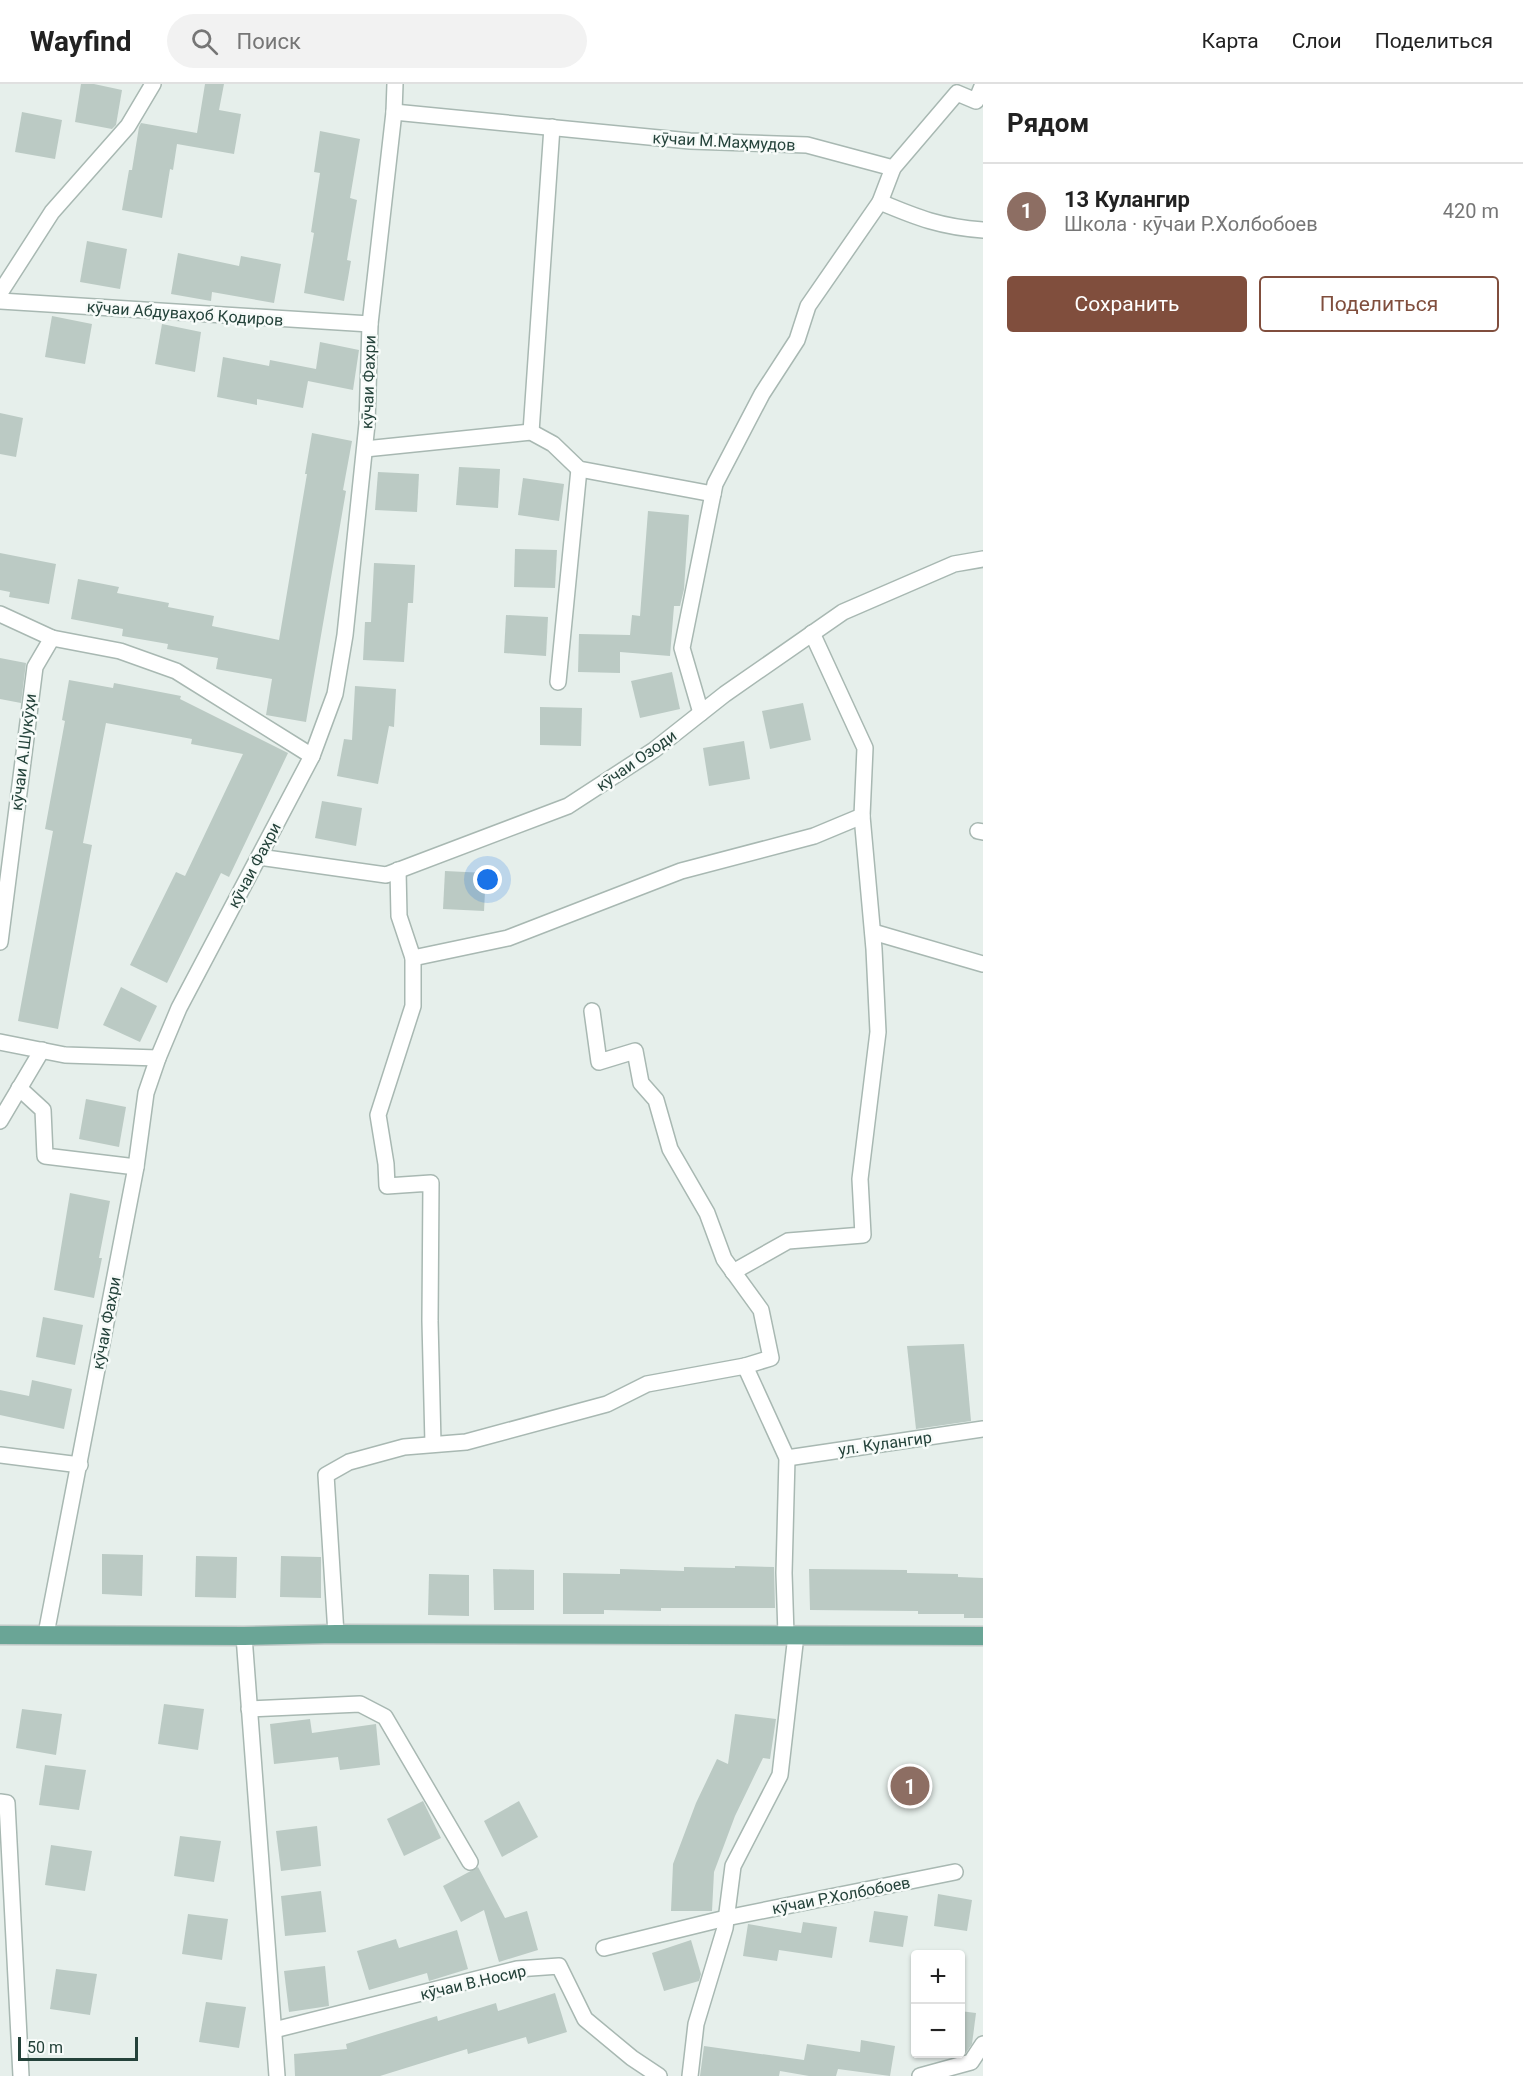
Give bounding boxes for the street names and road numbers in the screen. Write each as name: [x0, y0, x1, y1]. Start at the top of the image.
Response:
street label: кӯчаи М.Маҳмудов: [652, 128, 796, 155]
street label: кӯчаи Абдуваҳоб Қодиров: [86, 297, 284, 330]
street label: кӯчаи Фахри: [357, 335, 380, 429]
street label: кӯчаи А.Шукӯҳи: [7, 692, 40, 812]
street label: кӯчаи Озоди: [593, 726, 680, 795]
street label: кӯчаи Фахри: [224, 819, 285, 911]
street label: кӯчаи Фахри: [88, 1275, 125, 1371]
street label: ул. Кулангир: [837, 1428, 933, 1459]
street label: кӯчаи Р.Холбобоев: [770, 1873, 912, 1918]
street label: кӯчаи В.Носир: [418, 1961, 528, 2004]

